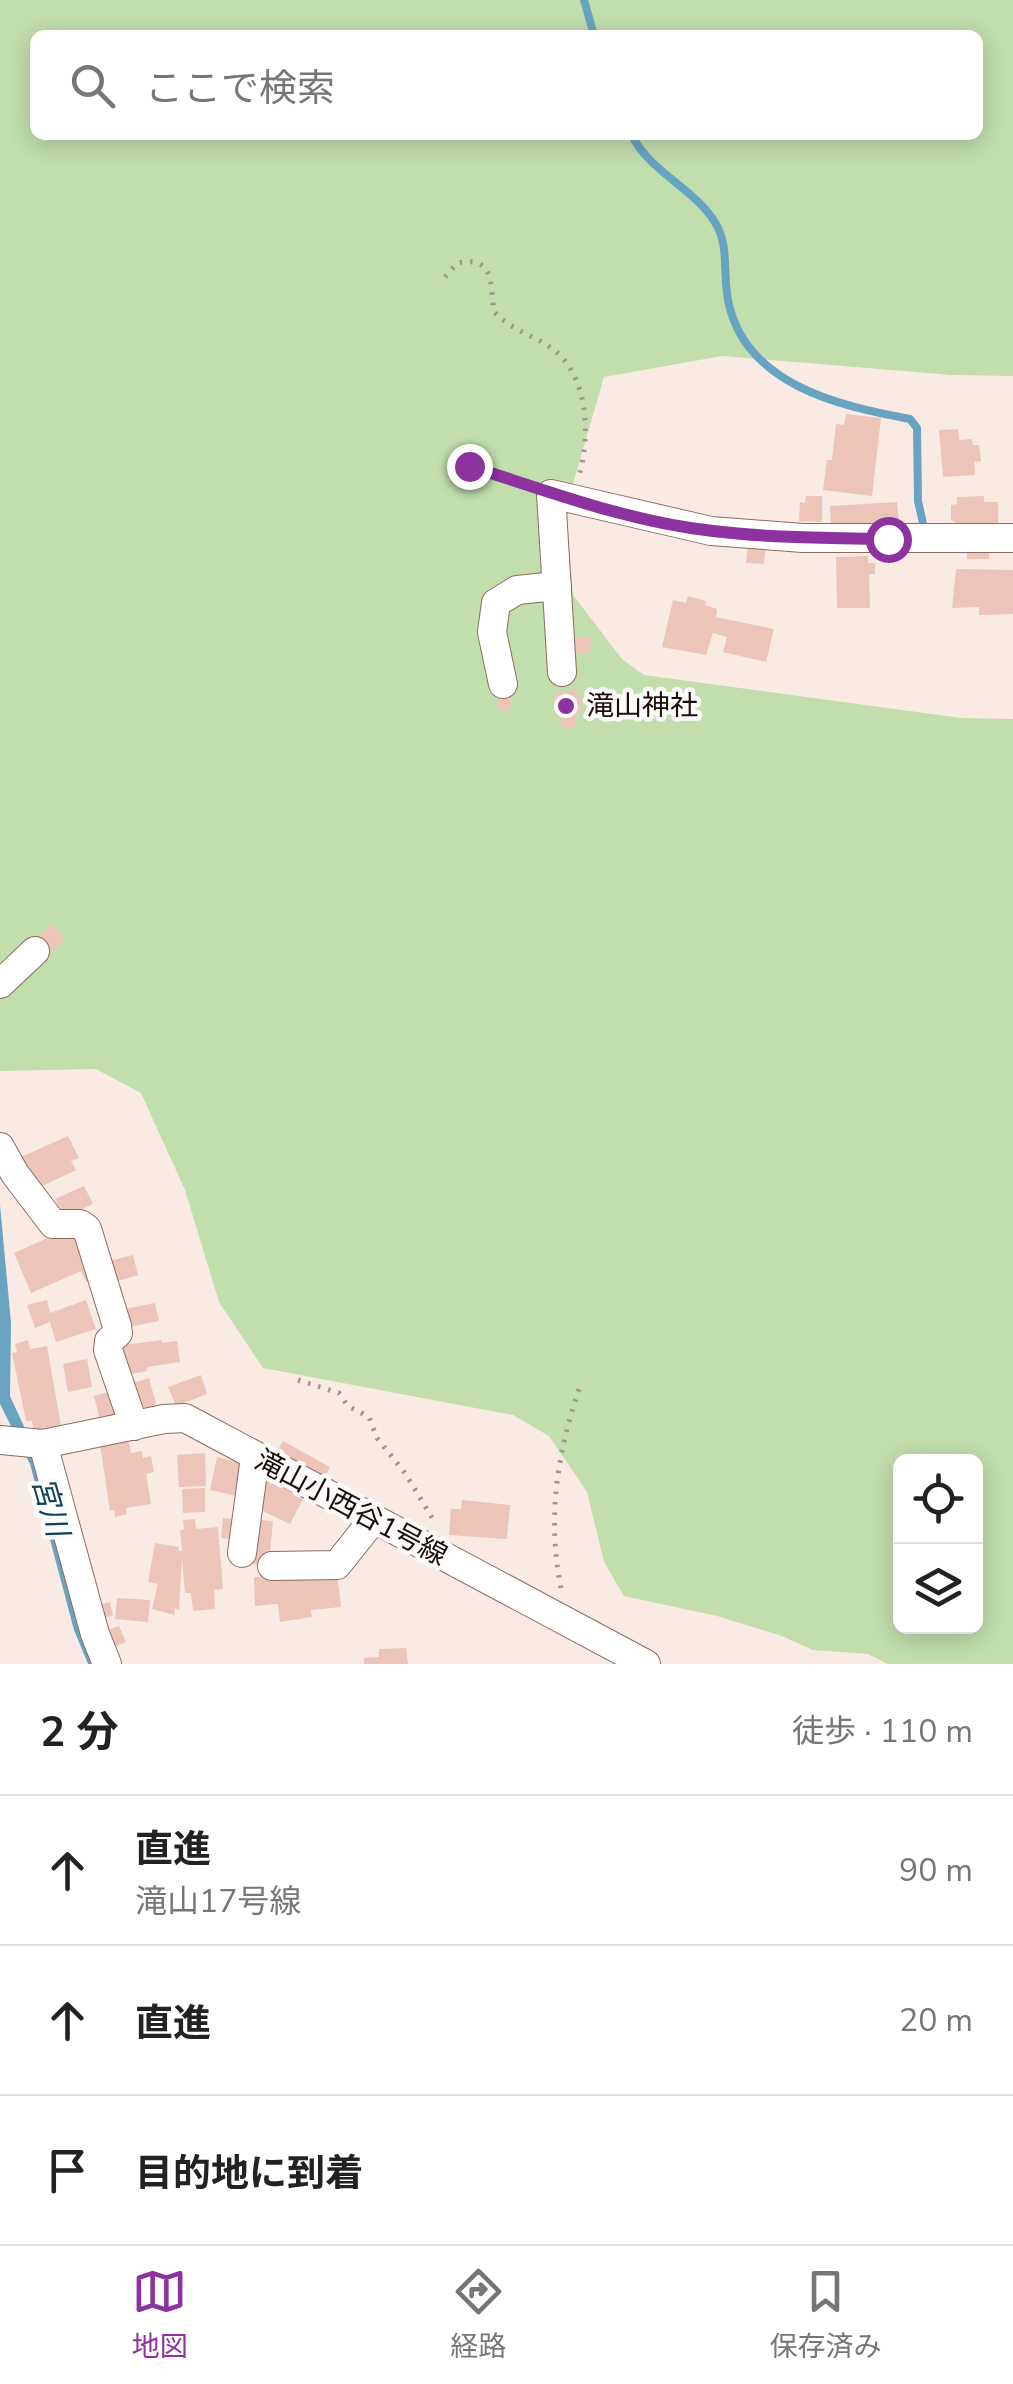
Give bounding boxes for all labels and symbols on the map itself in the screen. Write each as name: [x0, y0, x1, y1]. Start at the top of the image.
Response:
route end: [447, 444, 493, 490]
route start: [866, 517, 912, 563]
place label: 滝山神社: [586, 687, 698, 725]
marker: 滝山神社: [555, 695, 577, 717]
street label: 滝山小西谷1号線: [248, 1441, 454, 1575]
water label: 宮川: [22, 1473, 79, 1544]

